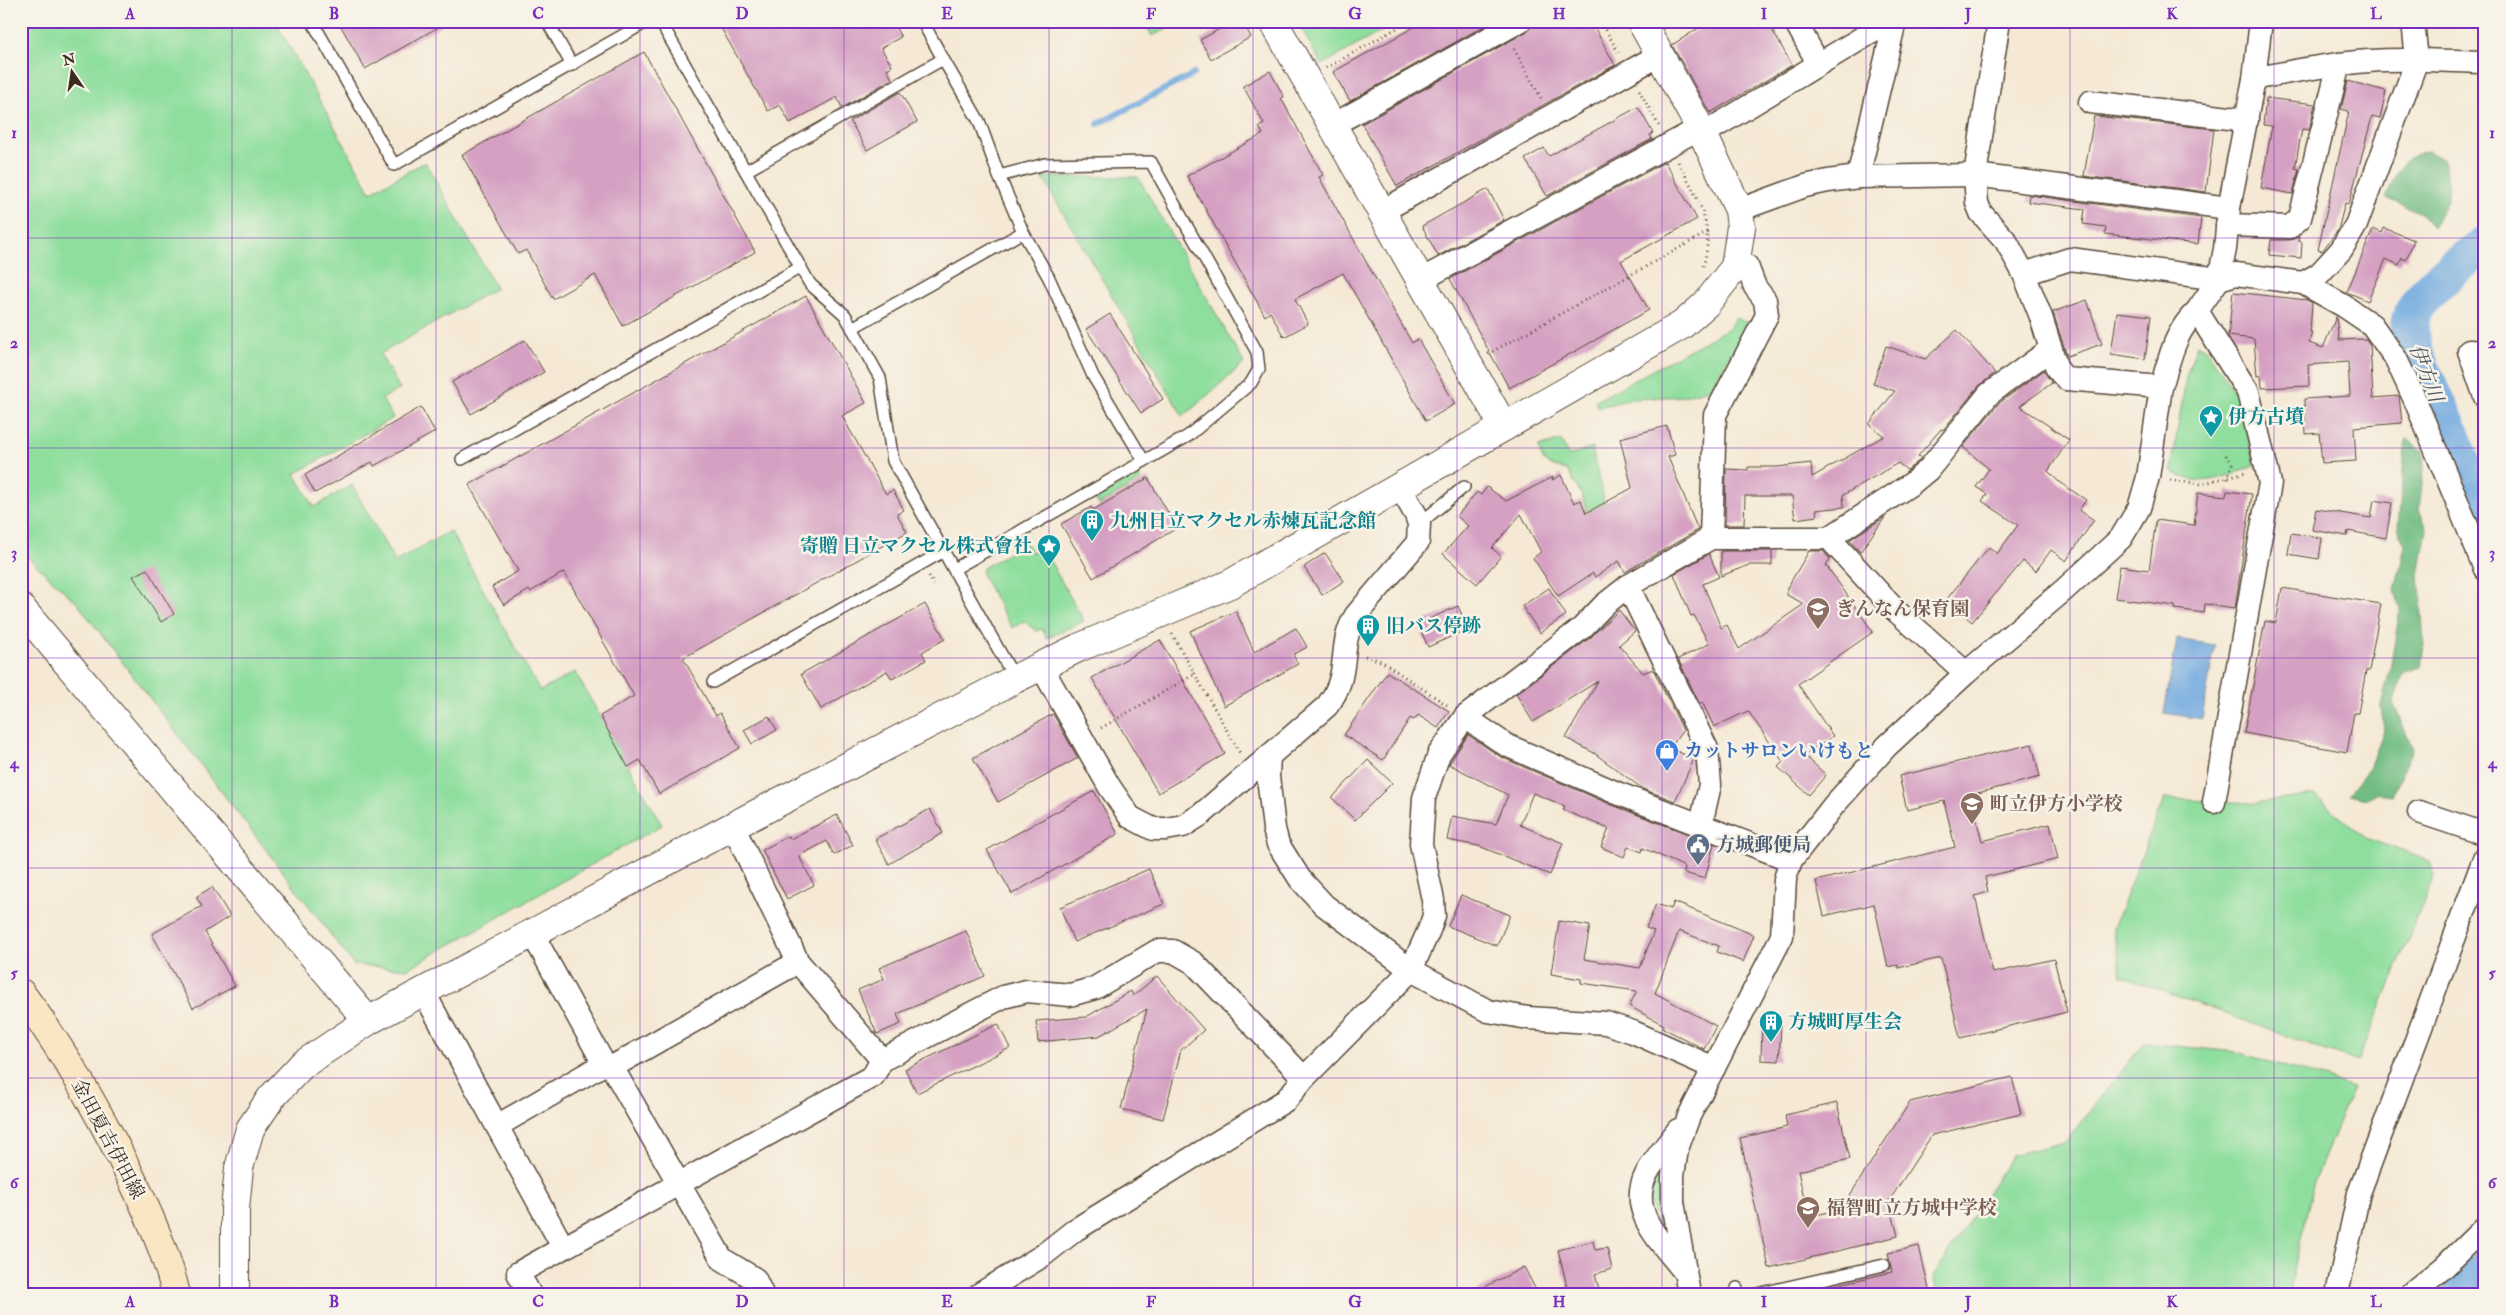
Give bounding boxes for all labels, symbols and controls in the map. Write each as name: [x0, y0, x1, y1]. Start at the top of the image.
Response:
text: A: [124, 4, 136, 24]
text: B: [329, 4, 339, 24]
text: C: [532, 4, 544, 24]
text: D: [735, 4, 749, 24]
text: E: [941, 4, 953, 24]
text: F: [1146, 4, 1156, 24]
text: G: [1348, 4, 1362, 24]
text: H: [1552, 4, 1566, 24]
text: I: [1761, 4, 1768, 24]
text: J: [1964, 4, 1972, 25]
text: K: [2166, 4, 2178, 24]
text: L: [2370, 4, 2382, 24]
north arrow: [48, 48, 98, 98]
text: N: [60, 50, 78, 70]
text: 1: [11, 123, 17, 143]
text: 1: [2489, 123, 2495, 143]
text: 2: [10, 333, 18, 353]
text: 2: [2488, 333, 2496, 353]
water label: 伊方川: [2404, 341, 2449, 407]
place icon: 伊方古墳: [2198, 404, 2224, 438]
place label: 伊方古墳: [2228, 405, 2304, 429]
building icon: 九州日立マクセル赤煉瓦記念館: [1079, 508, 1105, 542]
place label: 九州日立マクセル赤煉瓦記念館: [1110, 509, 1376, 533]
place icon: 寄贈 日立マクセル株式會社: [1036, 533, 1062, 567]
place label: 寄贈 日立マクセル株式會社: [800, 534, 1032, 558]
text: 3: [11, 543, 17, 563]
text: 3: [2489, 543, 2495, 563]
school or university icon: ぎんなん保育園: [1805, 596, 1831, 630]
place label: ぎんなん保育園: [1836, 597, 1969, 621]
building icon: 旧バス停跡: [1355, 613, 1381, 647]
place label: 旧バス停跡: [1386, 614, 1481, 638]
shop icon: カットサロンいけもと: [1654, 738, 1680, 772]
place label: カットサロンいけもと: [1684, 739, 1874, 763]
text: 4: [9, 753, 20, 773]
text: 4: [2487, 753, 2498, 773]
school or university icon: 町立伊方小学校: [1959, 791, 1985, 825]
place label: 町立伊方小学校: [1990, 792, 2123, 816]
public building icon: 方城郵便局: [1685, 832, 1711, 866]
place label: 方城郵便局: [1716, 833, 1811, 857]
text: 5: [10, 963, 18, 983]
text: 5: [2488, 963, 2496, 983]
building icon: 方城町厚生会: [1758, 1009, 1784, 1043]
place label: 方城町厚生会: [1788, 1010, 1902, 1034]
street label: 金田夏吉伊田線: [66, 1075, 150, 1203]
text: 6: [10, 1173, 20, 1193]
text: 6: [2488, 1173, 2498, 1193]
school or university icon: 福智町立方城中学校: [1795, 1195, 1821, 1229]
place label: 福智町立方城中学校: [1826, 1196, 1997, 1220]
text: A: [124, 1292, 136, 1312]
text: B: [329, 1292, 339, 1312]
text: C: [532, 1292, 544, 1312]
text: D: [735, 1292, 749, 1312]
text: E: [941, 1292, 953, 1312]
text: F: [1146, 1292, 1156, 1312]
text: G: [1348, 1292, 1362, 1312]
text: H: [1552, 1292, 1566, 1312]
text: I: [1761, 1292, 1768, 1312]
text: J: [1964, 1292, 1972, 1313]
text: K: [2166, 1292, 2178, 1312]
text: L: [2370, 1292, 2382, 1312]

